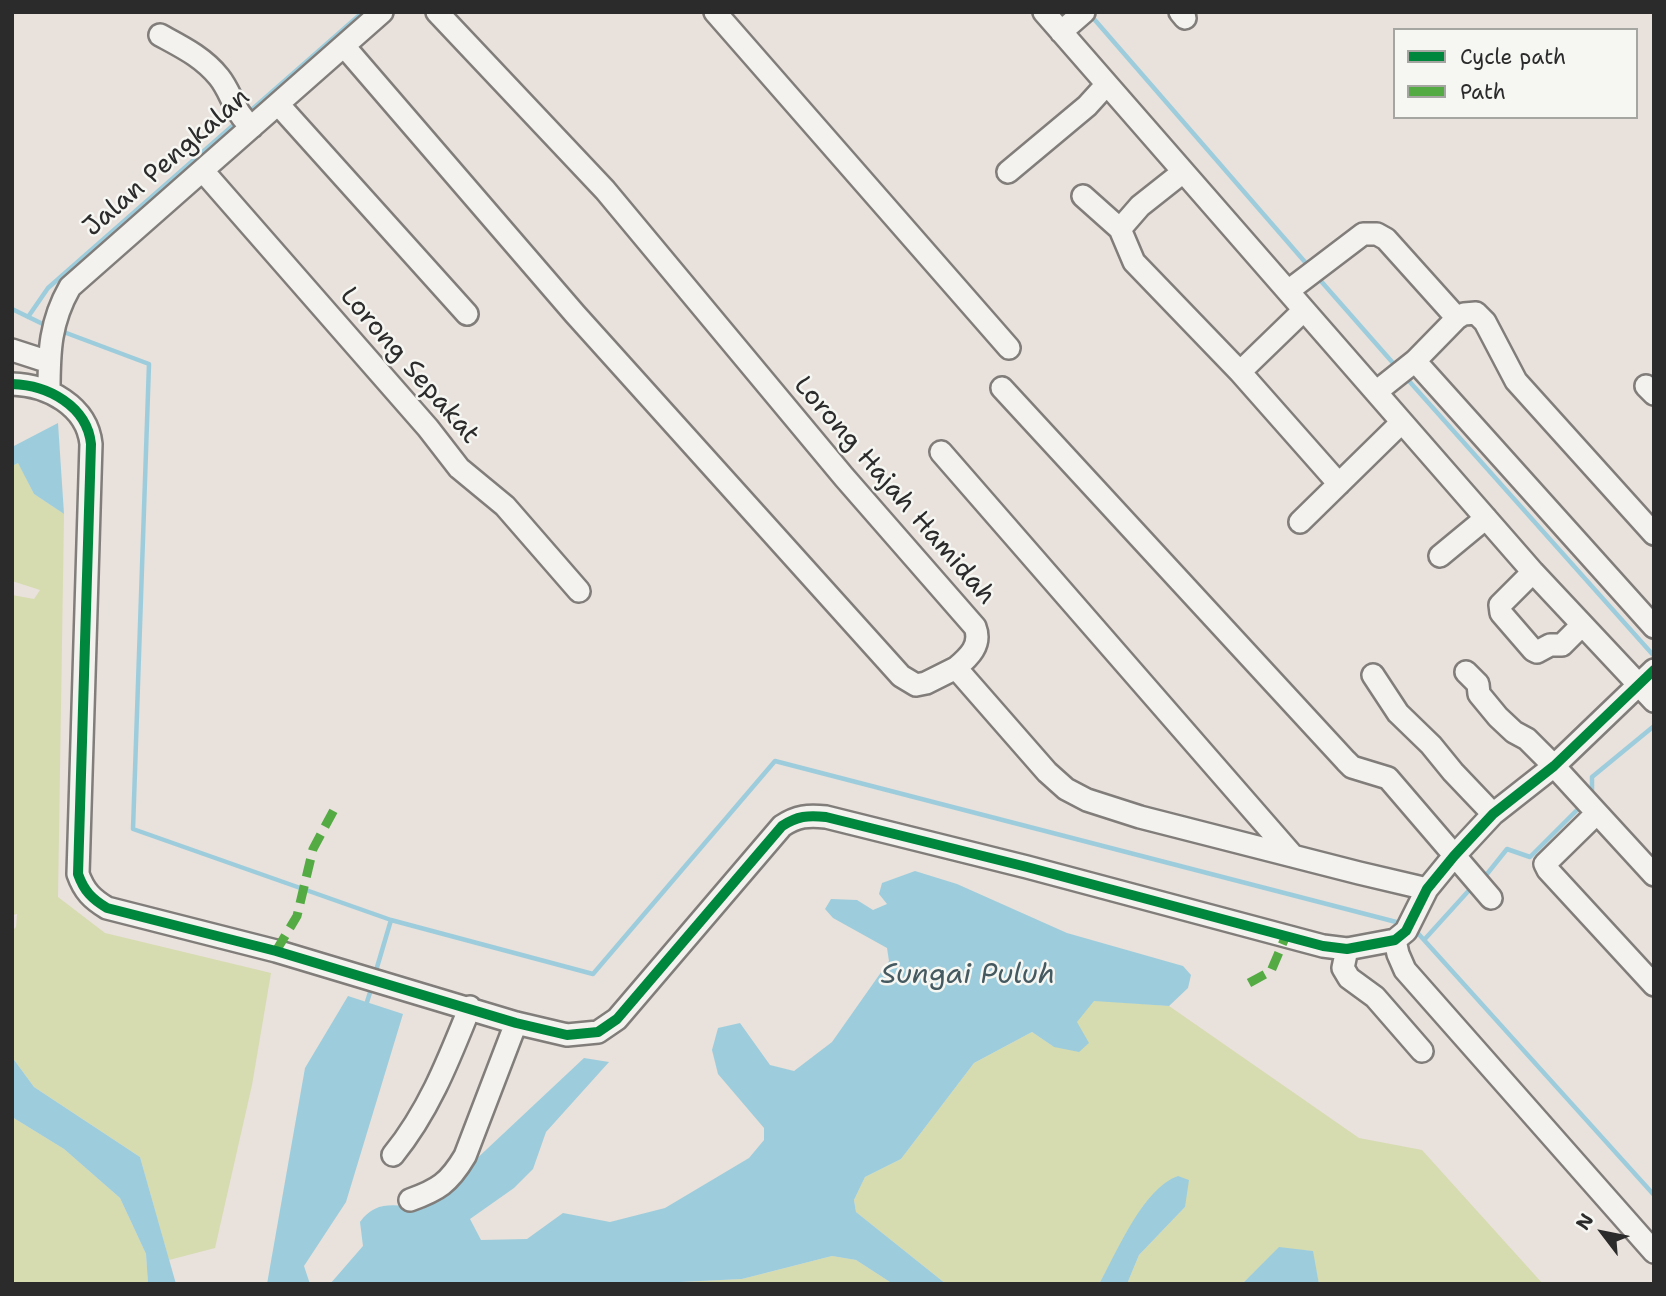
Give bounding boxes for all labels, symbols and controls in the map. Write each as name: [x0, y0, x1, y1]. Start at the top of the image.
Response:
legend: [1393, 28, 1638, 119]
text: Cycle path: [1460, 43, 1566, 71]
text: Path: [1460, 78, 1506, 106]
street label: Jalan Pengkalan: [77, 82, 257, 244]
street label: Lorong Sepakat: [333, 281, 485, 451]
street label: Lorong Hajah Hamidah: [786, 371, 1002, 611]
water label: Sungai Puluh: [881, 959, 1055, 993]
north arrow: [1568, 1198, 1638, 1268]
text: N: [1570, 1209, 1599, 1235]

